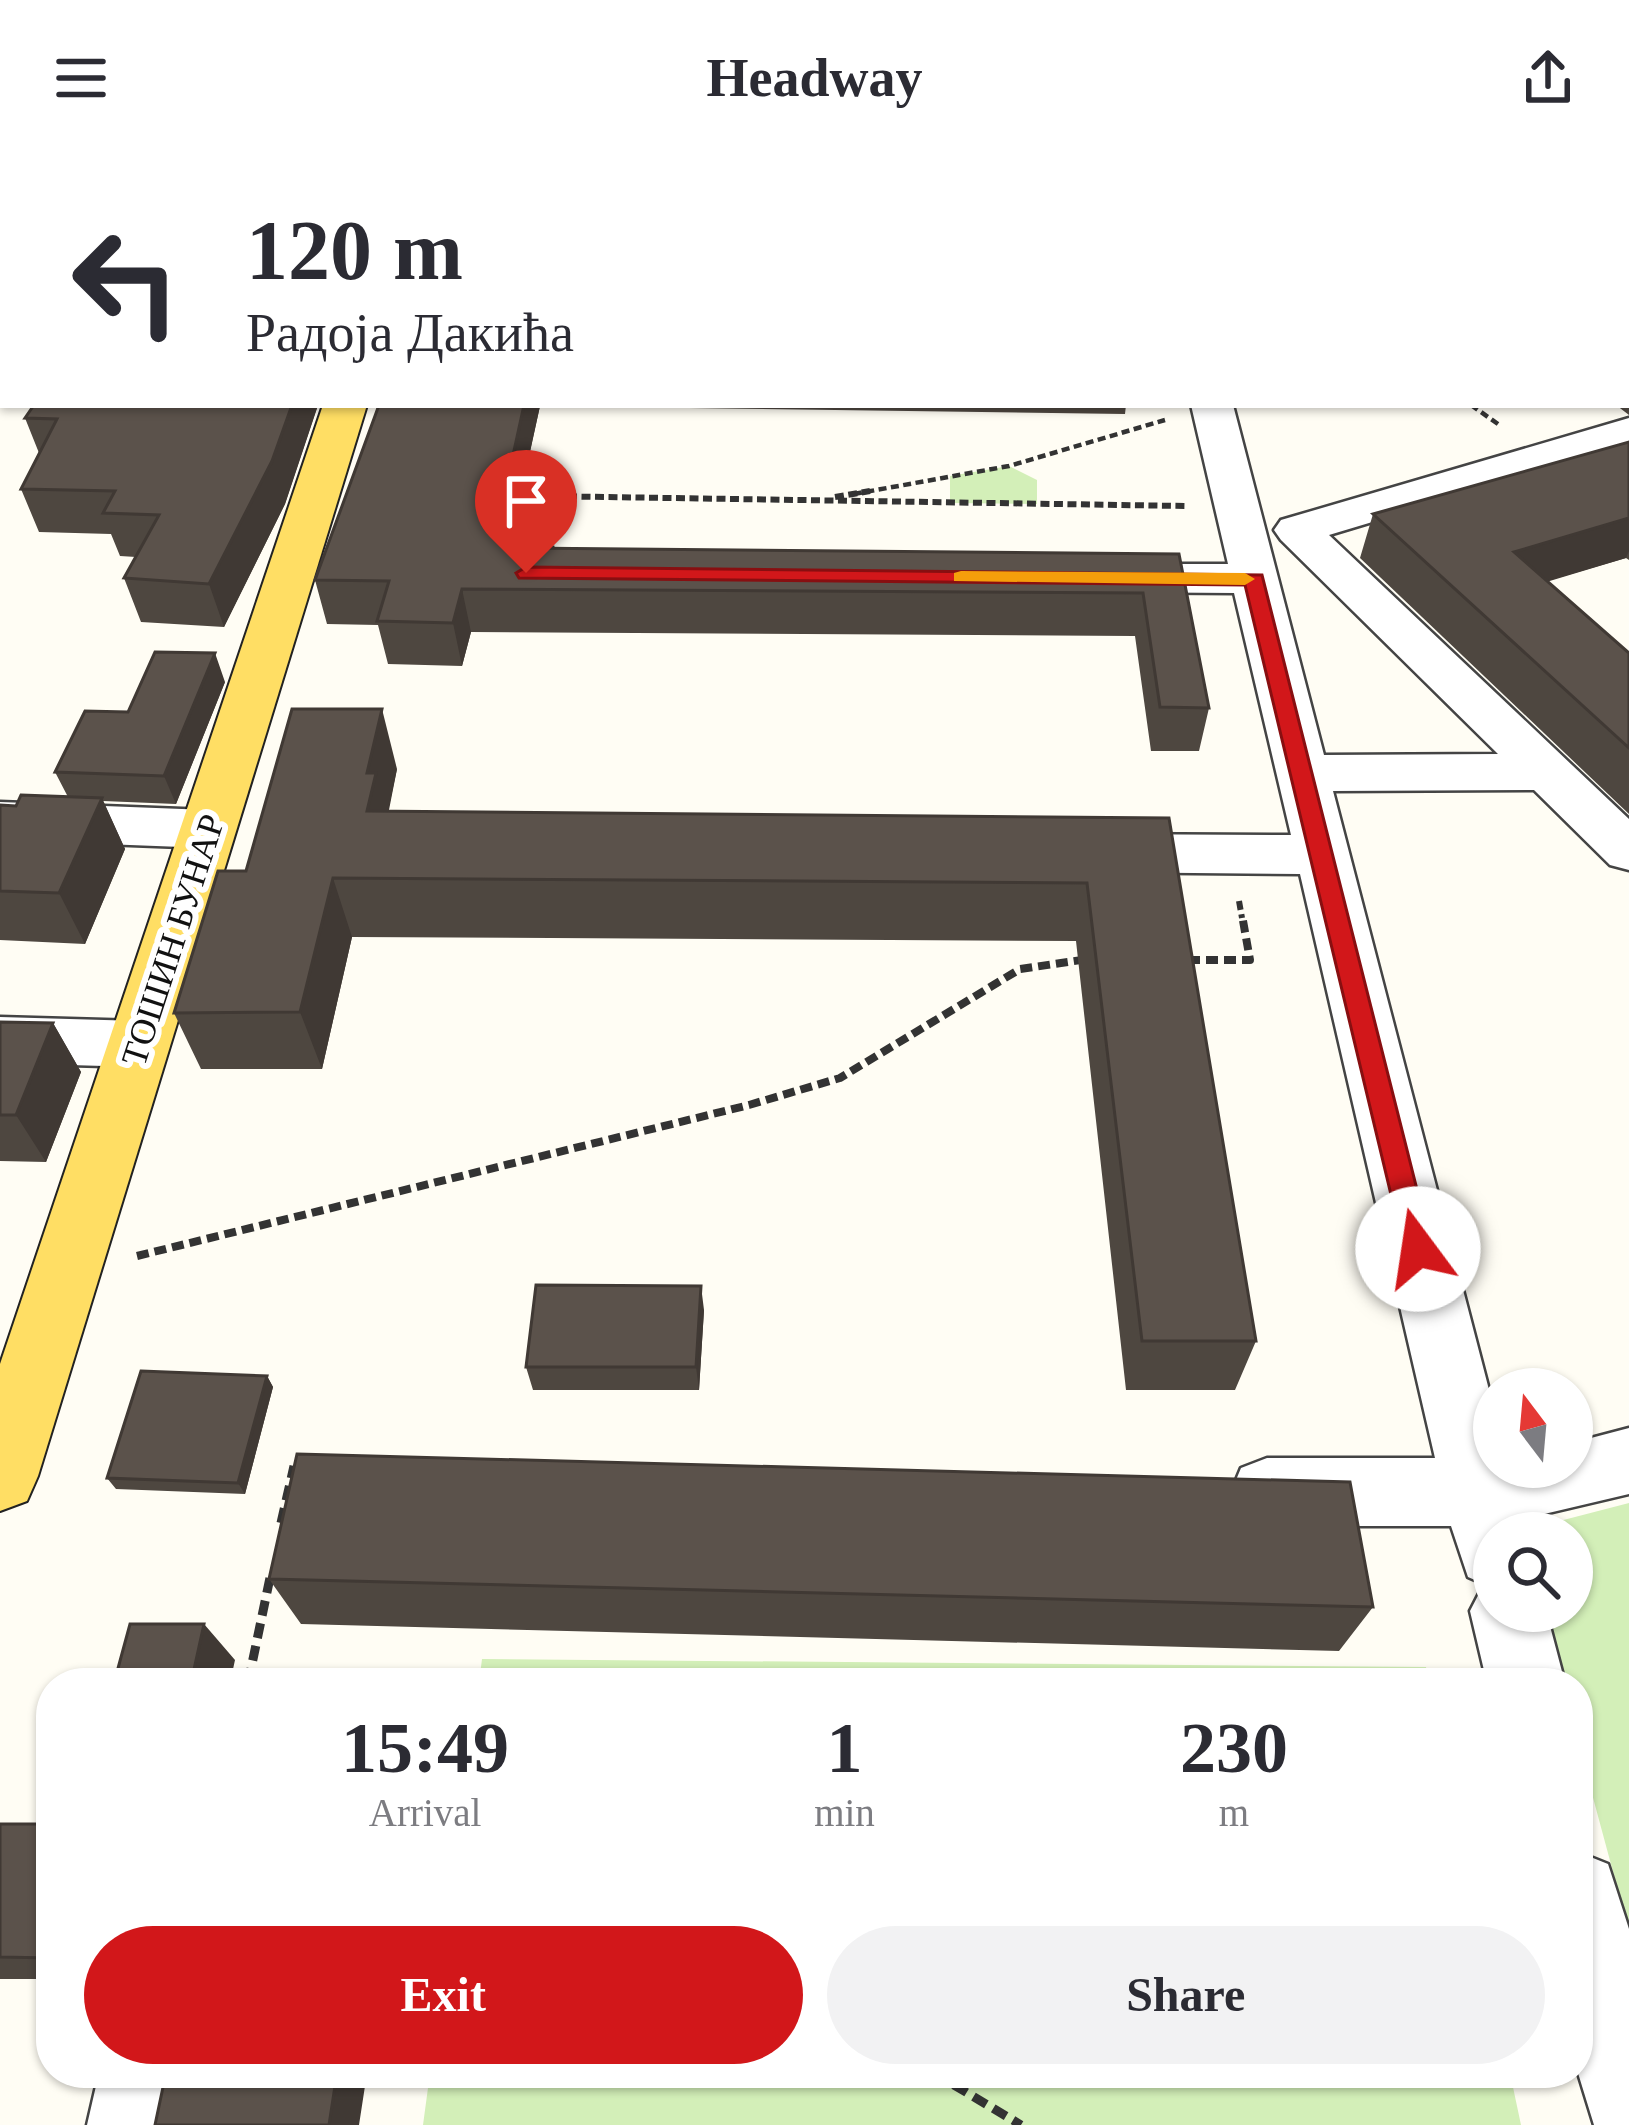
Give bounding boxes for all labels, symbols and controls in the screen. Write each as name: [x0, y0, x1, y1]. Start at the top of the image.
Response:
icon: menu: [48, 45, 114, 111]
icon: share: [1515, 45, 1581, 111]
text: Headway: [707, 48, 923, 108]
icon: left: [48, 204, 204, 360]
text: 120 m: [246, 204, 463, 297]
text: Радоја Дакића: [246, 303, 574, 363]
pin: [475, 450, 577, 573]
icon: arrive: [493, 468, 559, 534]
street label: ТОШИН БУНАР: [114, 809, 232, 1071]
position arrow: [1355, 1186, 1481, 1312]
north arrow: [1473, 1368, 1593, 1488]
map controls: [1473, 1368, 1593, 1632]
button: search: [1473, 1512, 1593, 1632]
text: 15:49: [341, 1708, 509, 1788]
text: 1: [826, 1708, 862, 1788]
text: 230: [1180, 1708, 1288, 1788]
text: Arrival: [369, 1791, 481, 1834]
text: min: [814, 1791, 875, 1834]
text: m: [1219, 1791, 1249, 1834]
button: Exit: [84, 1926, 803, 2064]
button: Share: [827, 1926, 1545, 2064]

